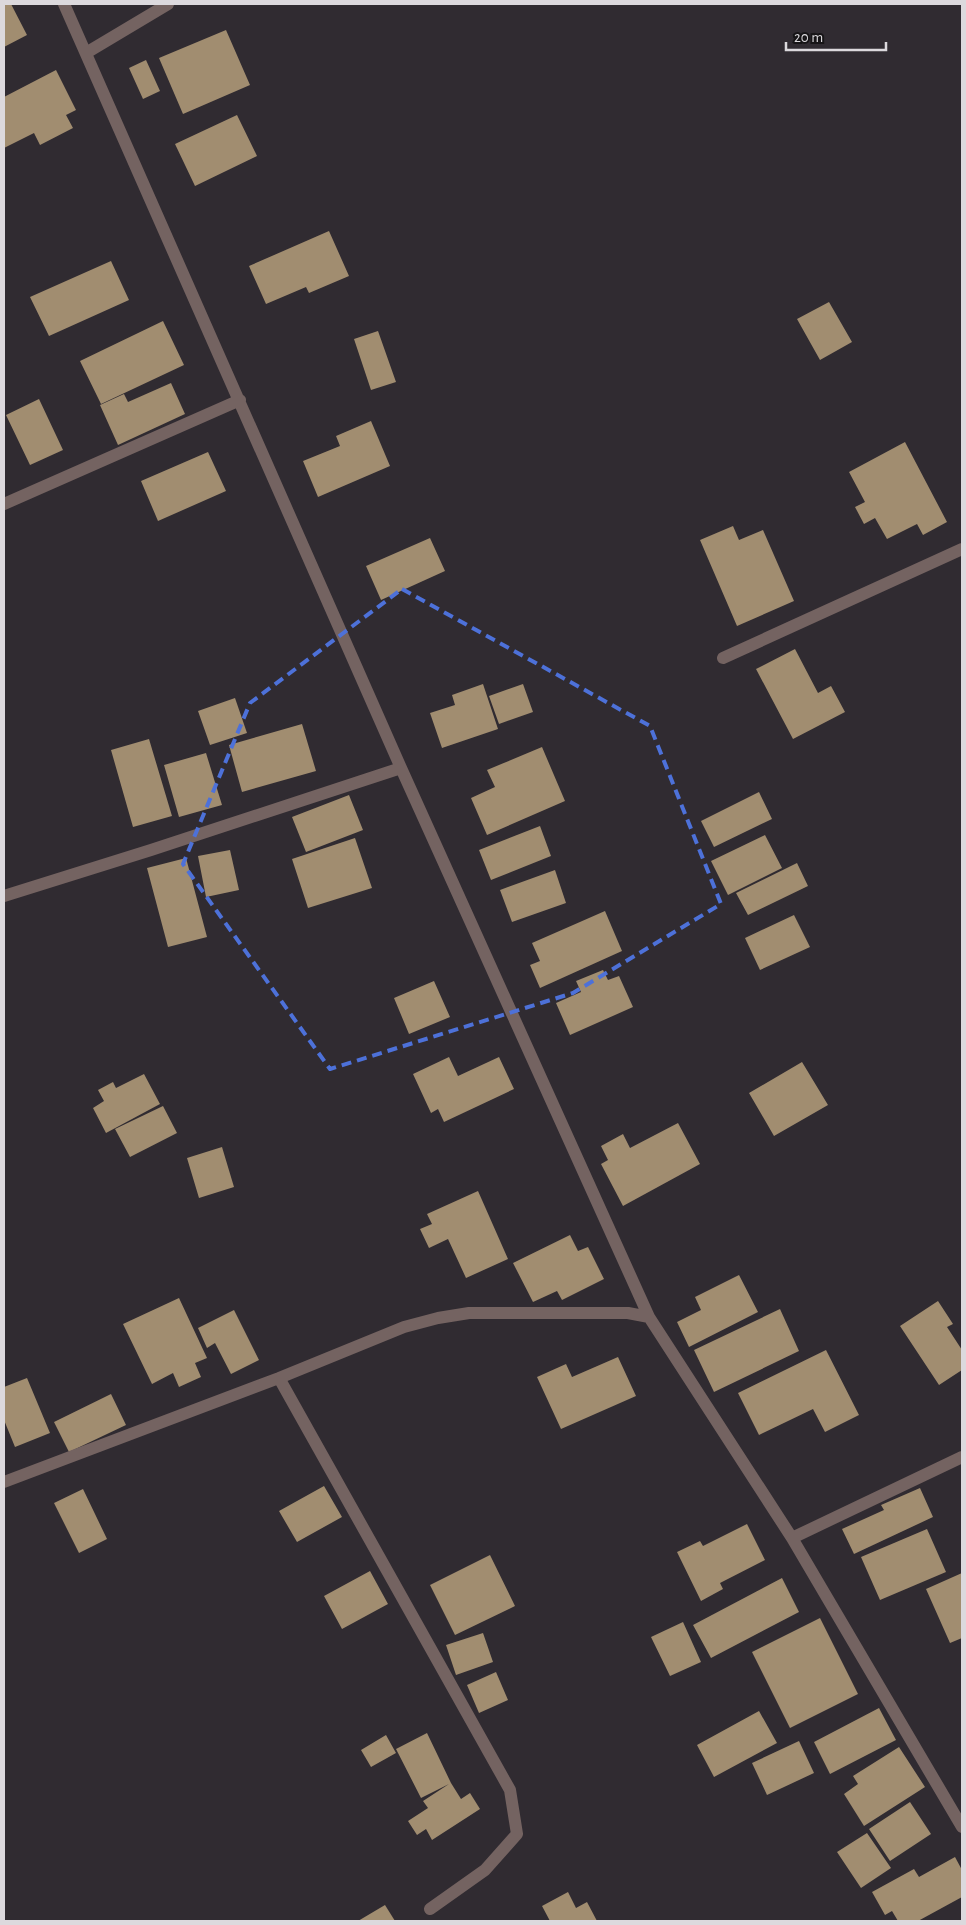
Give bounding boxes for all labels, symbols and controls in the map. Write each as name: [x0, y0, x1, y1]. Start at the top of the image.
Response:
scale bar: [786, 20, 886, 52]
text: 20 m: [794, 30, 823, 45]

